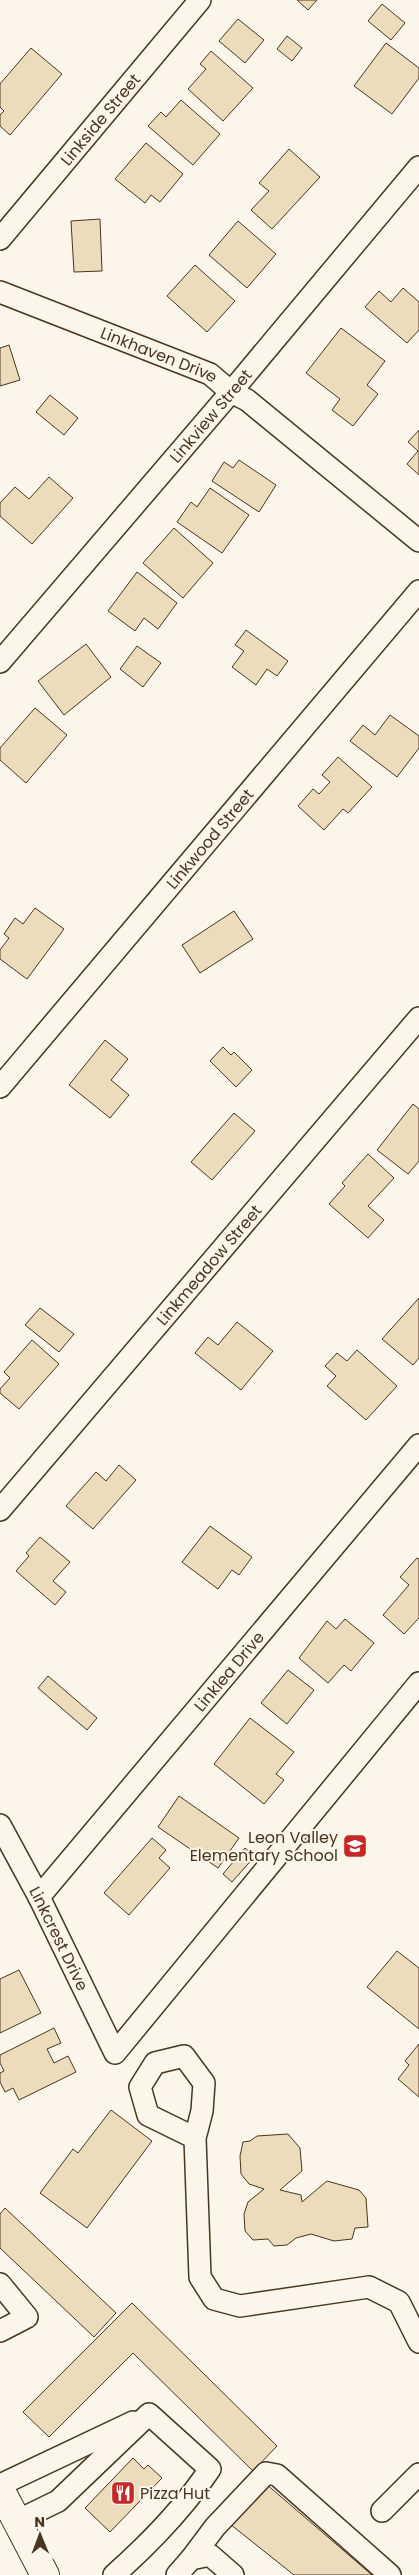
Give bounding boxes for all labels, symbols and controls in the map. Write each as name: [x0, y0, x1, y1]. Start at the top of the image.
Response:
street label: Linkside Street: [55, 68, 145, 170]
street label: Linkhaven Drive: [97, 321, 223, 388]
street label: Linkview Street: [164, 364, 257, 468]
street label: Linkwood Street: [161, 783, 259, 894]
street label: Linkmeadow Street: [151, 1199, 267, 1330]
street label: Linklea Drive: [188, 1626, 269, 1716]
place label: Leon Valley Elementary School: [190, 1826, 338, 1867]
school or university icon: Leon Valley Elementary School: [342, 1833, 368, 1859]
street label: Linkcrest Drive: [24, 1882, 94, 1995]
restaurant icon: Pizza Hut: [110, 2480, 136, 2506]
place label: Pizza Hut: [140, 2482, 210, 2505]
north arrow: [15, 2510, 65, 2560]
text: N: [34, 2512, 45, 2532]

